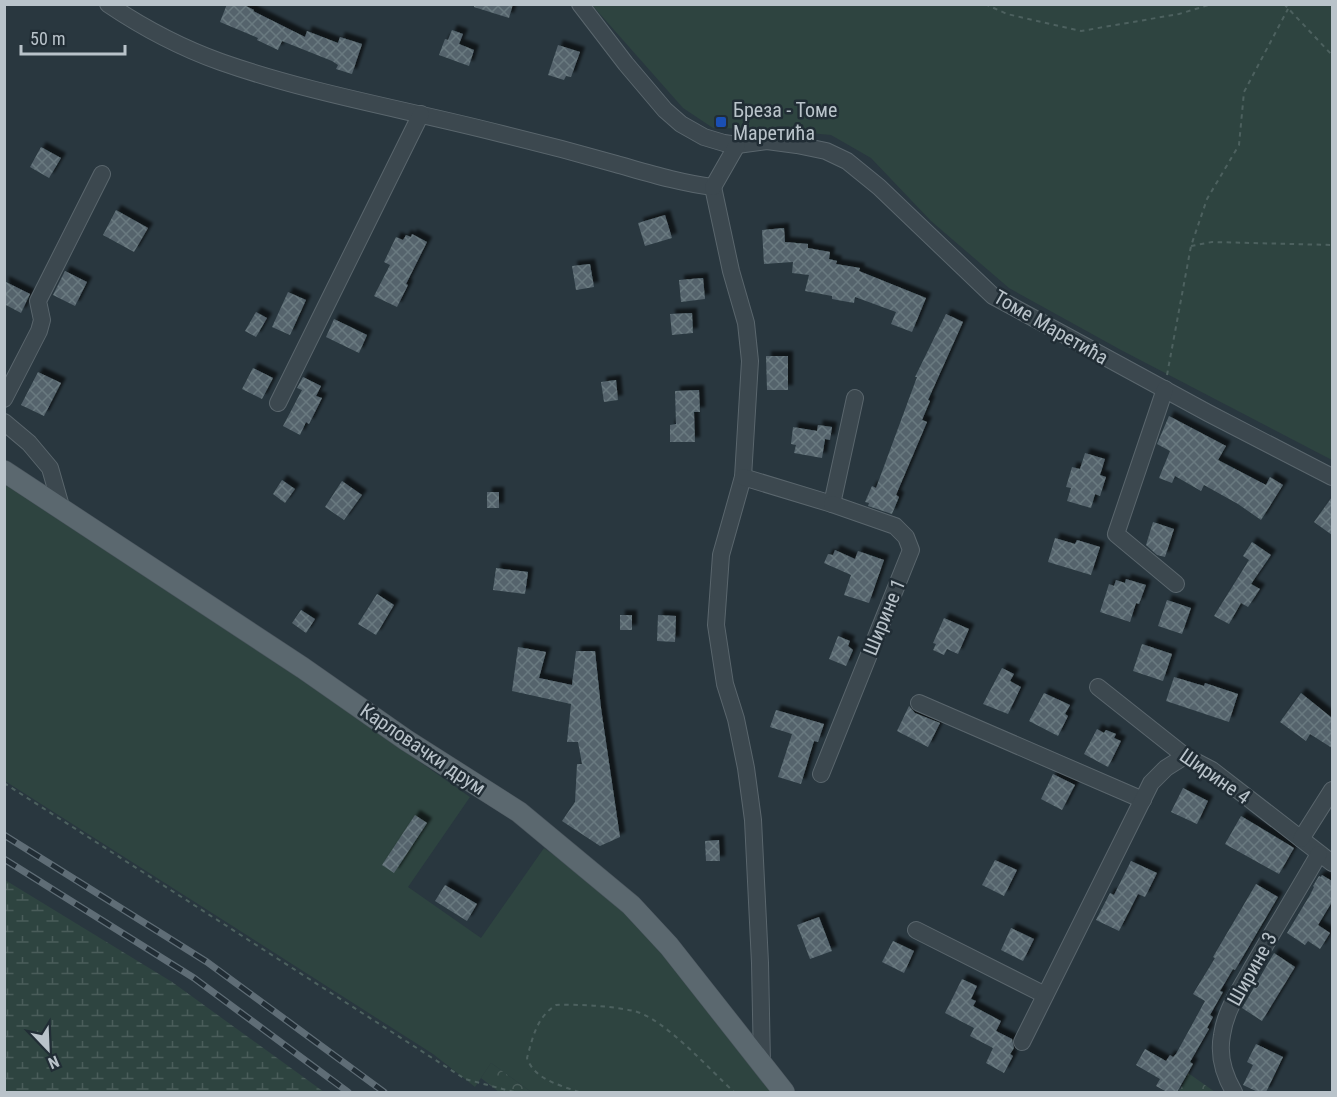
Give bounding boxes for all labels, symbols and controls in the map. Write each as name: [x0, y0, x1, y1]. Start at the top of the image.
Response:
scale bar: [21, 18, 124, 56]
text: 50 m: [30, 28, 65, 49]
place label: Бреза - Томе Маретића: [733, 98, 837, 145]
marker: Бреза - Томе Маретића: [714, 115, 728, 129]
street label: Томе Маретића: [989, 284, 1113, 370]
street label: Ширине 1: [858, 575, 910, 659]
street label: Карловачки друм: [356, 698, 490, 800]
street label: Ширине 4: [1175, 743, 1255, 809]
street label: Ширине 3: [1222, 928, 1282, 1010]
north arrow: [18, 1019, 78, 1079]
text: N: [45, 1052, 62, 1073]

